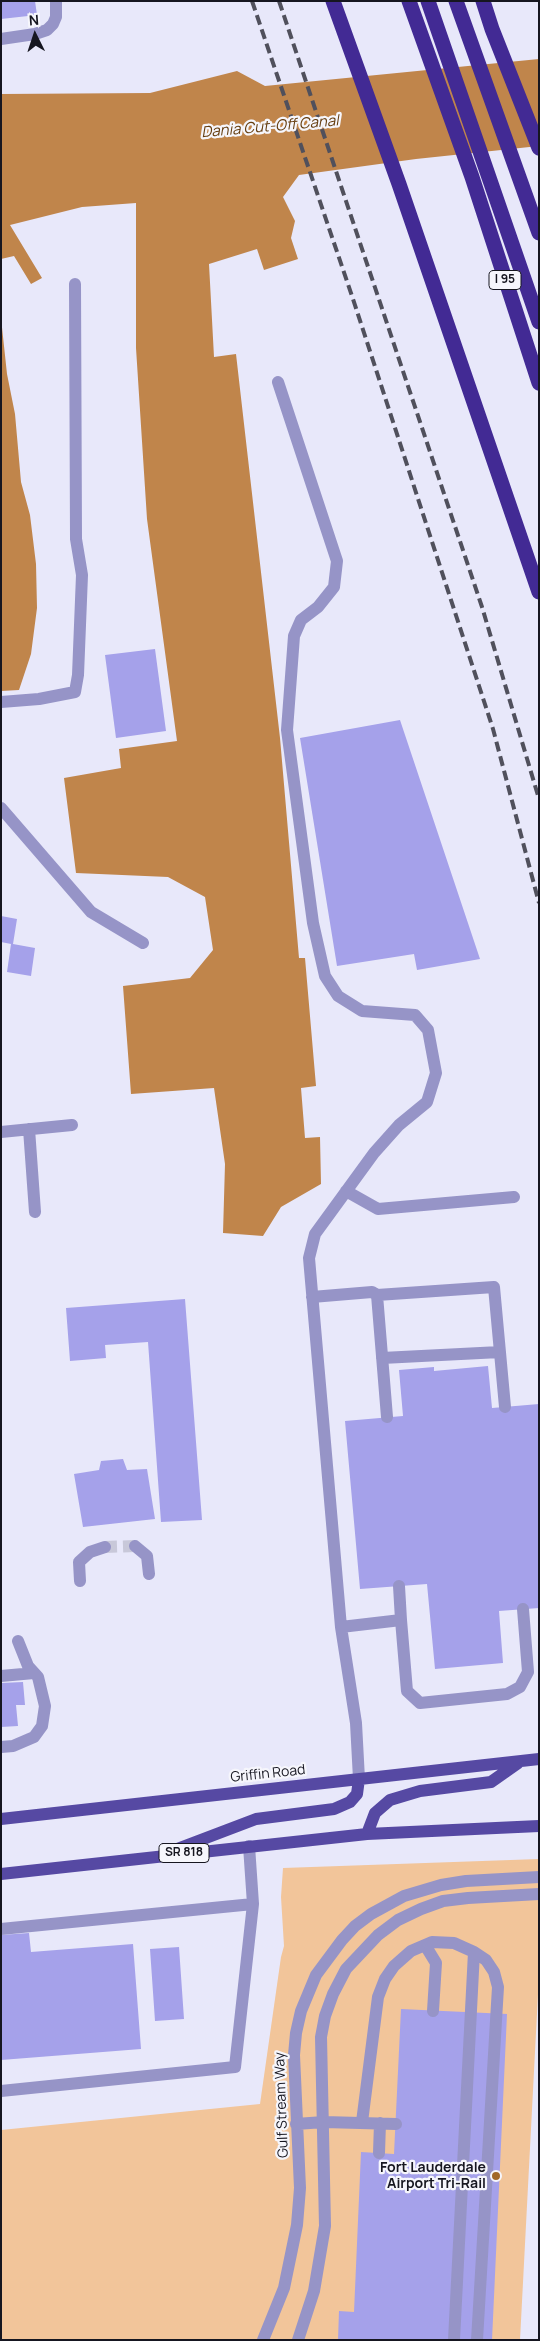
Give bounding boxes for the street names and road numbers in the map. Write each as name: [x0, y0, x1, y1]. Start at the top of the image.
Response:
road number: I 95: [489, 270, 521, 290]
street label: Griffin Road: [230, 1762, 306, 1786]
road number: SR 818: [159, 1844, 209, 1862]
street label: Gulf Stream Way: [272, 2052, 292, 2158]

